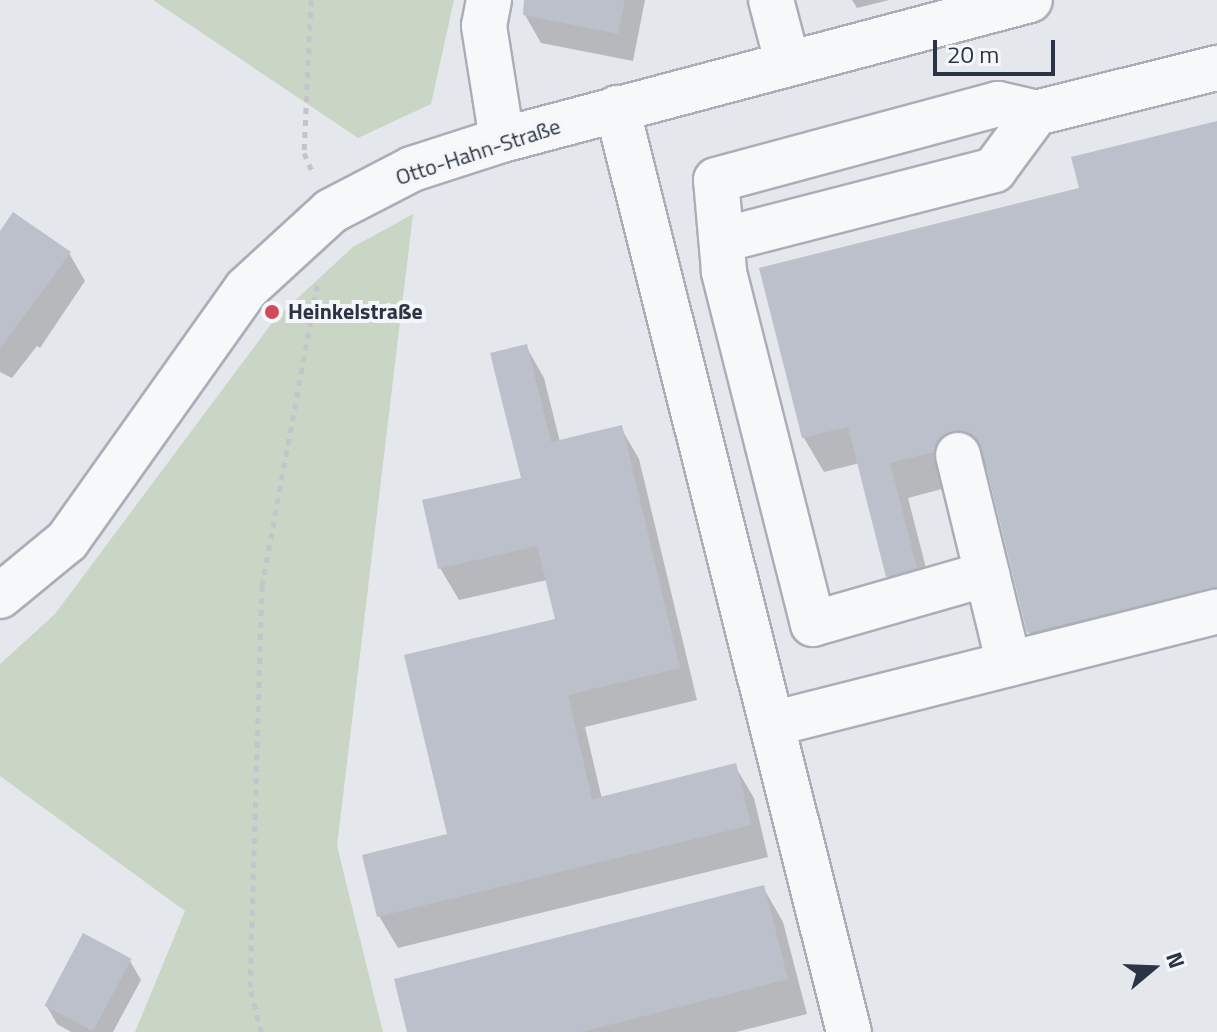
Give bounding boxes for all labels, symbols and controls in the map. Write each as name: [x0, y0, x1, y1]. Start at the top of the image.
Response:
scale bar: [937, 24, 1059, 74]
text: 20 m: [947, 36, 999, 72]
street label: Otto-Hahn-Straße: [392, 113, 564, 191]
place label: Heinkelstraße: [288, 299, 423, 325]
marker: Heinkelstraße: [263, 303, 281, 321]
north arrow: [1113, 928, 1193, 1008]
text: N: [1157, 947, 1194, 973]

